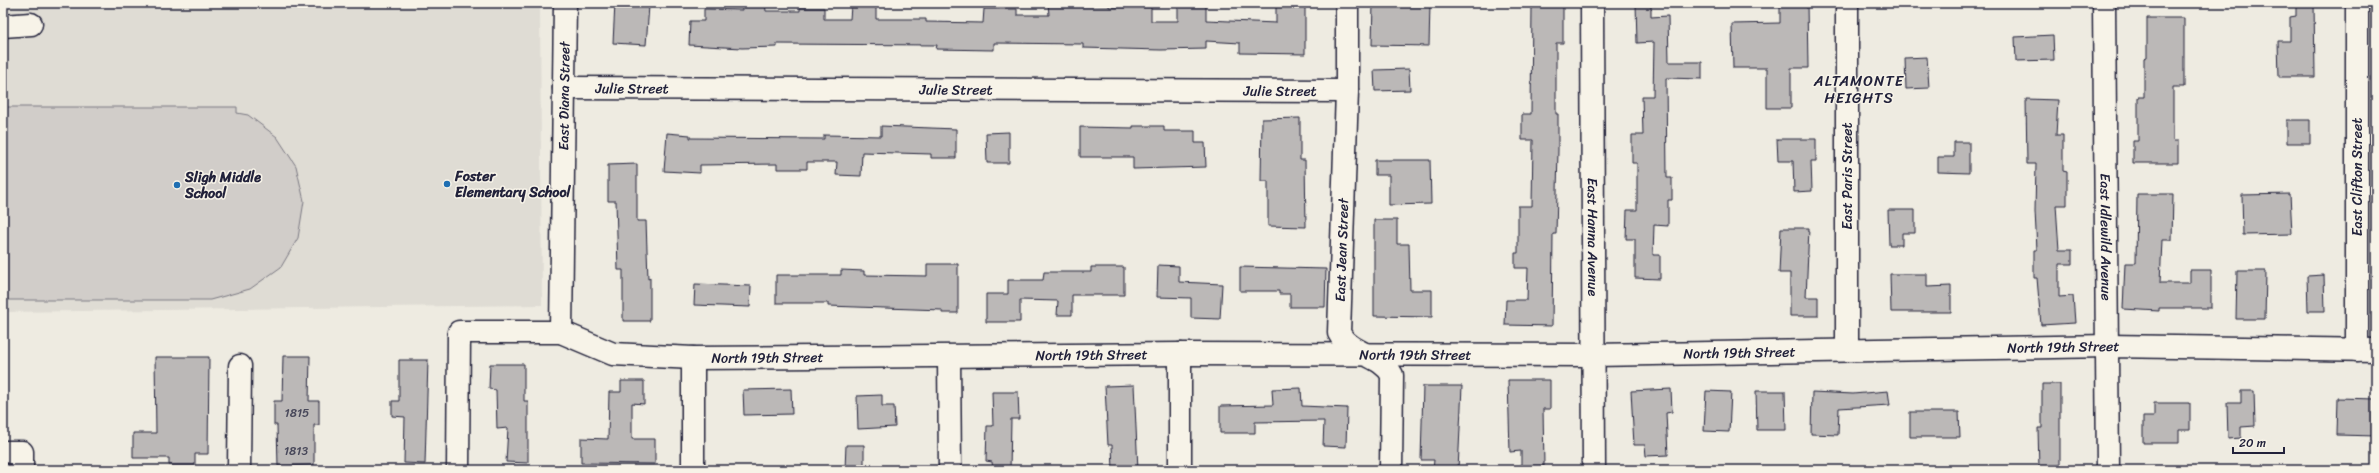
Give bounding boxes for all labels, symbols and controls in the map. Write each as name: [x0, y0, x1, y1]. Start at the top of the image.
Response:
street label: East Diana Street: [551, 40, 577, 151]
district label: ALTAMONTE HEIGHTS: [1813, 68, 1905, 111]
street label: Julie Street: [594, 76, 669, 101]
street label: Julie Street: [918, 77, 993, 102]
street label: Julie Street: [1242, 78, 1317, 103]
street label: East Clifton Street: [2345, 118, 2370, 236]
street label: East Paris Street: [1835, 122, 1860, 230]
place label: Foster Elementary School: [454, 164, 572, 205]
place label: Sligh Middle School: [184, 165, 261, 206]
street label: East Idlewild Avenue: [2093, 173, 2119, 301]
street label: East Hanna Avenue: [1580, 178, 1606, 297]
marker: Foster Elementary School: [442, 179, 452, 189]
marker: Sligh Middle School: [172, 180, 182, 190]
street label: East Jean Street: [1328, 196, 1356, 302]
street label: North 19th Street: [2007, 333, 2120, 360]
street label: North 19th Street: [1683, 339, 1796, 366]
street label: North 19th Street: [1035, 342, 1148, 368]
street label: North 19th Street: [1359, 342, 1472, 367]
street label: North 19th Street: [711, 344, 824, 370]
house number: 1815: [285, 402, 309, 424]
scale bar: [2233, 429, 2284, 455]
text: 20 m: [2239, 432, 2266, 454]
house number: 1813: [284, 440, 308, 462]

